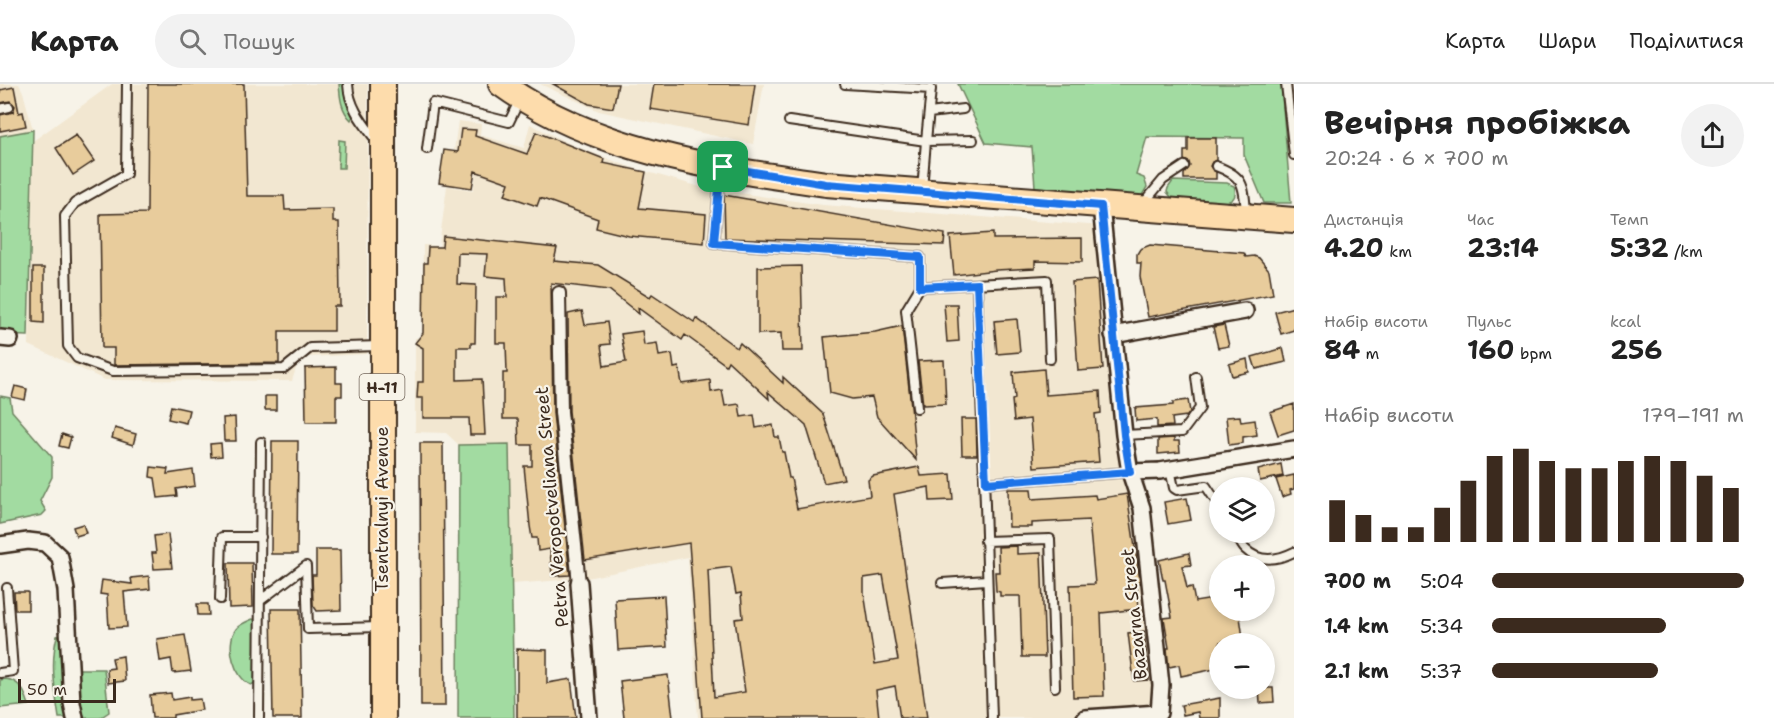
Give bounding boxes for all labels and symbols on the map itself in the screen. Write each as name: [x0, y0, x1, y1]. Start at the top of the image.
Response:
pin: [697, 141, 748, 192]
road number: Н-11: [360, 374, 404, 400]
street label: Petra Veropotveliana Street: [530, 385, 574, 628]
street label: Tsentralnyi Avenue: [370, 426, 394, 592]
street label: Bazarna Street: [1115, 547, 1153, 681]
scale bar: [18, 676, 116, 704]

